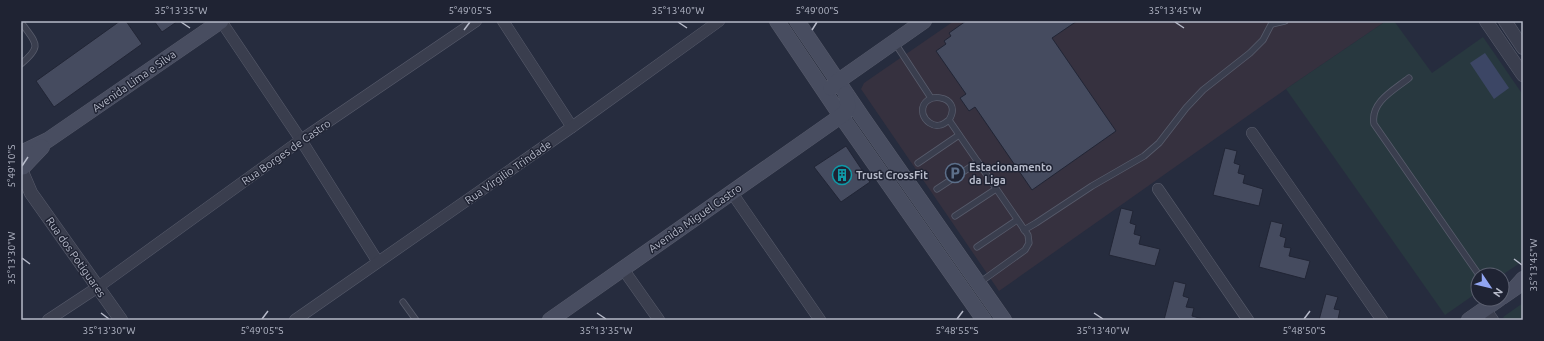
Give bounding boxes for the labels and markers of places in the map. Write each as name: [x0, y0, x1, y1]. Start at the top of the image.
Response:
place label: Estacionamento da Liga: [969, 161, 1053, 186]
parking icon: Estacionamento da Liga: [944, 162, 966, 184]
building icon: Trust CrossFit: [831, 164, 853, 186]
place label: Trust CrossFit: [856, 169, 928, 181]

